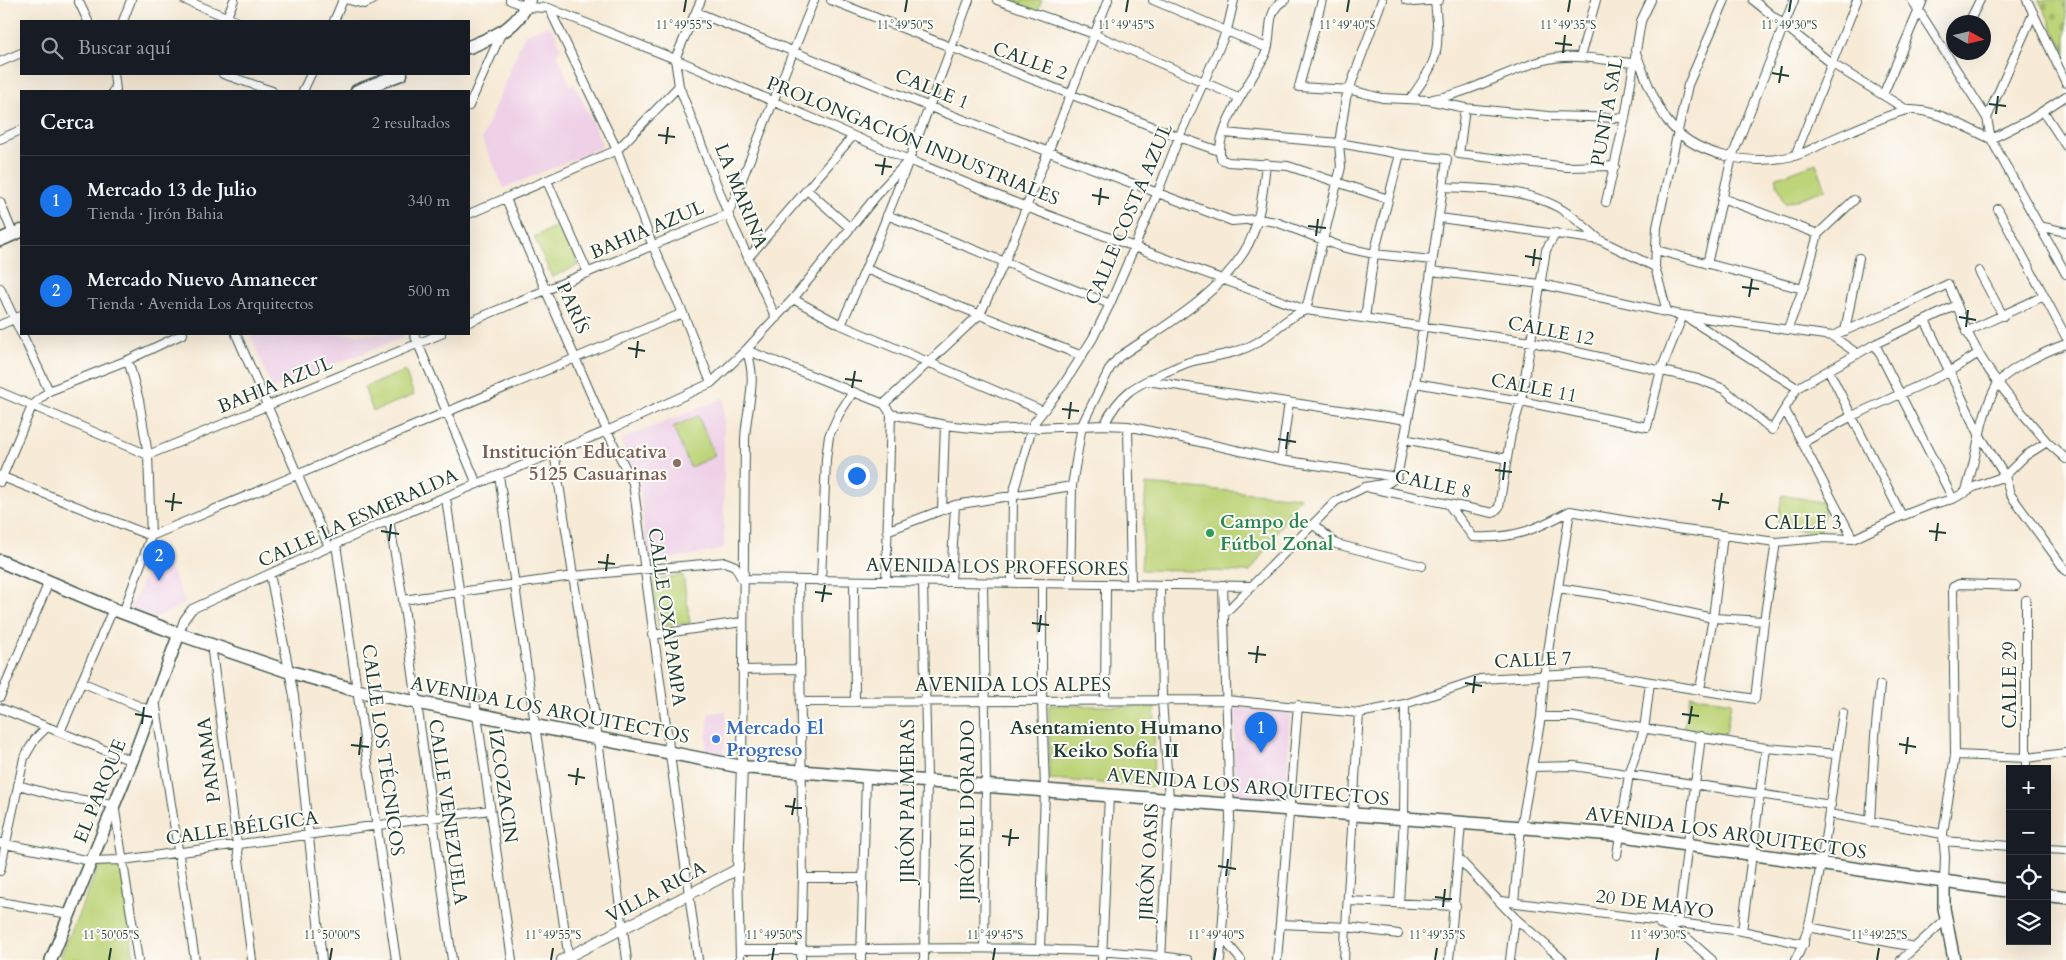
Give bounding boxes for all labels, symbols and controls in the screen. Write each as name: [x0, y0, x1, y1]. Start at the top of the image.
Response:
north arrow: [1946, 15, 1991, 60]
text: 11°49'55"S: [656, 17, 712, 33]
text: 11°49'50"S: [877, 17, 933, 33]
text: 11°49'45"S: [1098, 17, 1154, 33]
text: 11°49'40"S: [1319, 17, 1375, 33]
text: 11°49'35"S: [1540, 17, 1596, 33]
text: 11°49'30"S: [1761, 17, 1817, 33]
search box: [20, 20, 470, 75]
icon: search: [38, 34, 66, 62]
text: Buscar aquí: [78, 35, 171, 61]
street label: CALLE 2: [989, 36, 1071, 87]
street label: PUNTA SAL: [1585, 55, 1629, 168]
street label: CALLE 1: [891, 62, 973, 116]
street label: PROLONGACIÓN INDUSTRIALES: [763, 69, 1064, 212]
text: Cerca: [40, 108, 94, 137]
text: 2 resultados: [372, 112, 450, 134]
street label: CALLE COSTA AZUL: [1079, 119, 1179, 309]
street label: LA MARINA: [708, 140, 774, 253]
text: Mercado 13 de Julio: [87, 177, 257, 203]
text: 1: [52, 190, 60, 212]
text: 340 m: [408, 190, 450, 212]
street label: BAHIA AZUL: [586, 194, 708, 266]
text: Tienda · Jirón Bahia: [87, 203, 223, 225]
text: Mercado Nuevo Amanecer: [87, 267, 317, 293]
street label: PARÍS: [550, 278, 596, 338]
text: 2: [52, 280, 60, 302]
text: 500 m: [408, 280, 450, 302]
text: Tienda · Avenida Los Arquitectos: [87, 293, 313, 315]
street label: CALLE 12: [1506, 310, 1597, 352]
street label: BAHIA AZUL: [214, 350, 337, 420]
street label: CALLE 11: [1489, 367, 1579, 409]
place label: Institución Educativa 5125 Casuarinas: [482, 439, 668, 487]
marker: Institución Educativa 5125 Casuarinas: [671, 457, 683, 469]
street label: CALLE LA ESMERALDA: [254, 462, 462, 574]
your location: [844, 463, 870, 489]
street label: CALLE 8: [1392, 463, 1474, 505]
place label: Campo de Fútbol Zonal: [1220, 509, 1334, 557]
street label: CALLE 3: [1764, 510, 1842, 536]
street label: CALLE OXAPAMPA: [642, 526, 692, 708]
marker: Campo de Fútbol Zonal: [1204, 527, 1216, 539]
pin: 2: [143, 540, 175, 581]
street label: AVENIDA LOS PROFESORES: [866, 552, 1128, 582]
street label: CALLE 29: [1997, 641, 2023, 729]
street label: CALLE LOS TÉCNICOS: [355, 642, 411, 858]
street label: CALLE 7: [1494, 645, 1573, 675]
street label: AVENIDA LOS ARQUITECTOS: [408, 670, 692, 750]
street label: AVENIDA LOS ALPES: [915, 672, 1111, 698]
pin: 1: [1245, 712, 1277, 753]
district label: Asentamiento Humano Keiko Sofía II: [1010, 714, 1222, 764]
street label: PANAMA: [191, 715, 227, 804]
place label: Mercado El Progreso: [726, 715, 824, 763]
street label: CALLE VENEZUELA: [422, 717, 474, 907]
street label: JIRÓN PALMERAS: [894, 719, 921, 886]
street label: JIRÓN EL DORADO: [954, 720, 981, 903]
street label: IZCOZACIN: [482, 727, 524, 845]
marker: Mercado El Progreso: [710, 733, 722, 745]
street label: EL PARQUE: [67, 735, 133, 847]
street label: AVENIDA LOS ARQUITECTOS: [1106, 762, 1390, 812]
map controls: [2006, 765, 2051, 945]
button: +: [2006, 765, 2051, 810]
street label: AVENIDA LOS ARQUITECTOS: [1584, 800, 1868, 866]
street label: JIRÓN OASIS: [1132, 803, 1165, 924]
street label: CALLE BÉLGICA: [164, 804, 320, 852]
button: −: [2006, 810, 2051, 855]
street label: VILLA RICA: [601, 855, 711, 929]
button: locate: [2006, 855, 2051, 900]
street label: 20 DE MAYO: [1594, 883, 1716, 925]
button: layers: [2006, 900, 2051, 945]
text: 11°50'05"S: [83, 927, 139, 943]
text: 11°50'00"S: [304, 927, 360, 943]
text: 11°49'55"S: [525, 927, 581, 943]
text: 11°49'50"S: [746, 927, 802, 943]
text: 11°49'45"S: [967, 927, 1023, 943]
text: 11°49'40"S: [1188, 927, 1244, 943]
text: 11°49'35"S: [1409, 927, 1465, 943]
text: 11°49'30"S: [1630, 927, 1686, 943]
text: 11°49'25"S: [1851, 927, 1907, 943]

